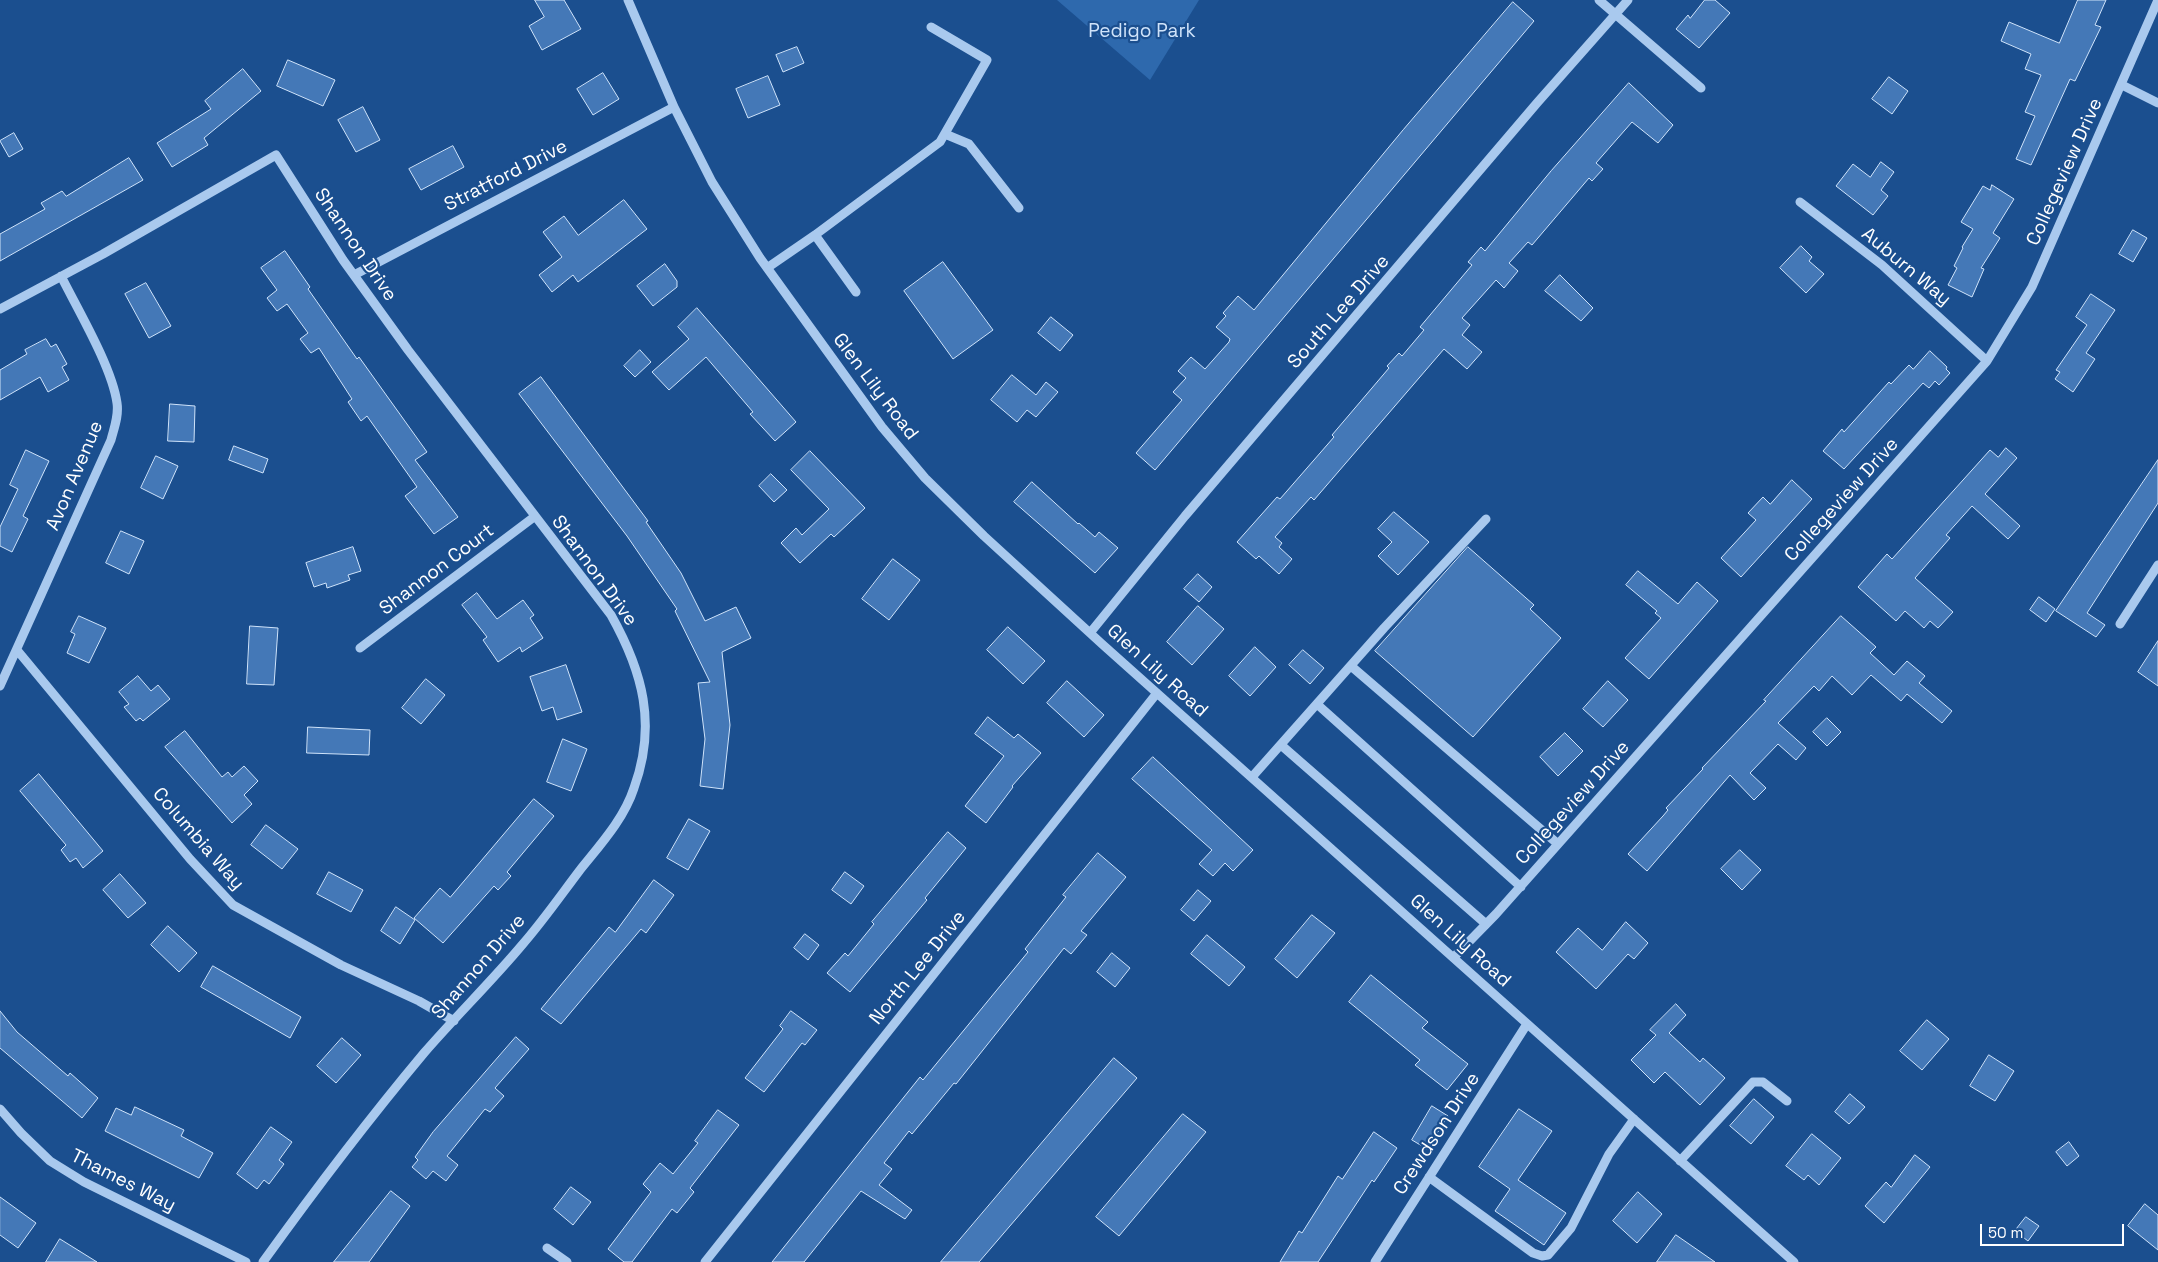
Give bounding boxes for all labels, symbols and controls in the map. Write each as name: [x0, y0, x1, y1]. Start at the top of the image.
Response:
park label: Pedigo Park: [1088, 21, 1196, 43]
street label: Collegeview Drive: [2022, 95, 2108, 249]
street label: Stratford Drive: [441, 135, 571, 217]
street label: Shannon Drive: [309, 184, 401, 306]
street label: Auburn Way: [1857, 223, 1955, 311]
street label: South Lee Drive: [1283, 250, 1395, 374]
street label: Glen Lily Road: [827, 329, 923, 445]
street label: Avon Avenue: [42, 418, 108, 534]
street label: Collegeview Drive: [1780, 433, 1904, 567]
street label: Shannon Drive: [546, 511, 642, 631]
street label: Shannon Court: [375, 520, 499, 620]
street label: Glen Lily Road: [1102, 620, 1212, 722]
street label: Collegeview Drive: [1511, 736, 1635, 870]
street label: Columbia Way: [147, 783, 249, 895]
street label: Glen Lily Road: [1405, 890, 1515, 992]
street label: North Lee Drive: [865, 906, 971, 1030]
street label: Shannon Drive: [427, 910, 531, 1024]
street label: Crewdson Drive: [1389, 1069, 1485, 1199]
street label: Thames Way: [67, 1145, 179, 1217]
scale bar: [1983, 1214, 2127, 1246]
text: 50 m: [1988, 1223, 2023, 1242]

